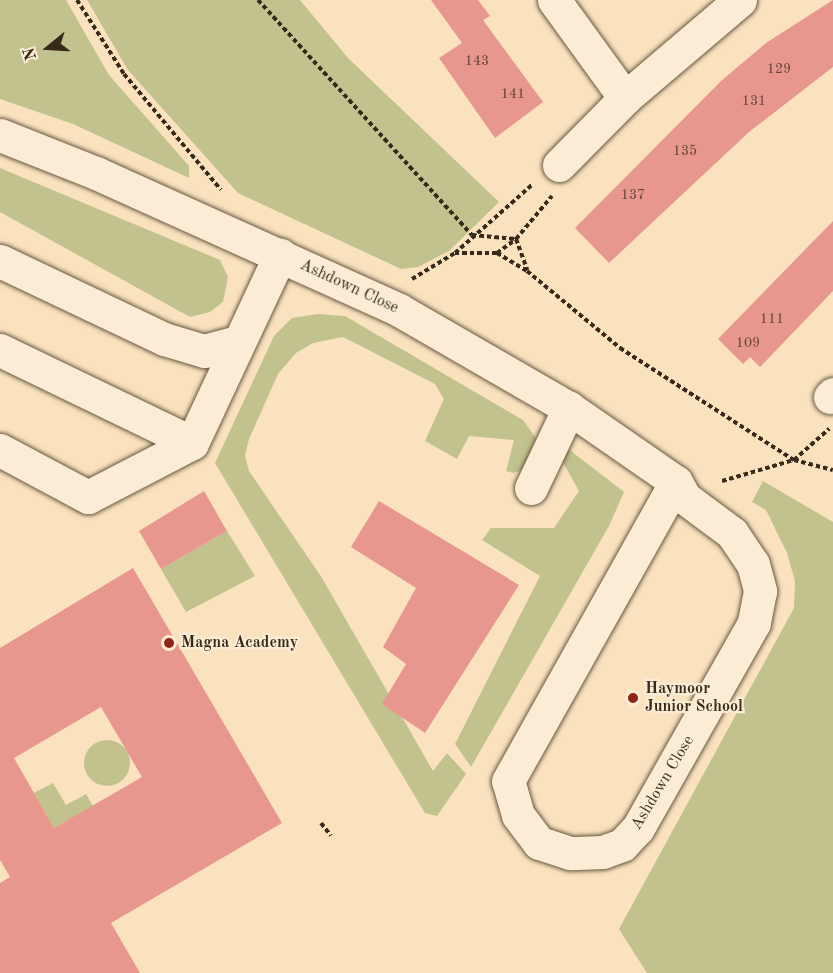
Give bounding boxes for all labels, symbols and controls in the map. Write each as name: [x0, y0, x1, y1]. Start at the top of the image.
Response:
north arrow: [18, 18, 78, 78]
text: N: [21, 45, 40, 62]
house number: 143: [465, 53, 489, 69]
house number: 129: [767, 61, 791, 77]
house number: 141: [501, 86, 525, 102]
house number: 131: [742, 93, 766, 109]
house number: 135: [673, 143, 697, 159]
house number: 137: [621, 187, 645, 203]
street label: Ashdown Close: [297, 256, 401, 318]
house number: 111: [760, 311, 784, 327]
house number: 109: [736, 335, 760, 351]
place label: Magna Academy: [181, 633, 298, 653]
marker: Magna Academy: [162, 636, 176, 650]
place label: Haymoor Junior School: [645, 679, 743, 717]
marker: Haymoor Junior School: [626, 691, 640, 705]
street label: Ashdown Close: [627, 732, 699, 834]

